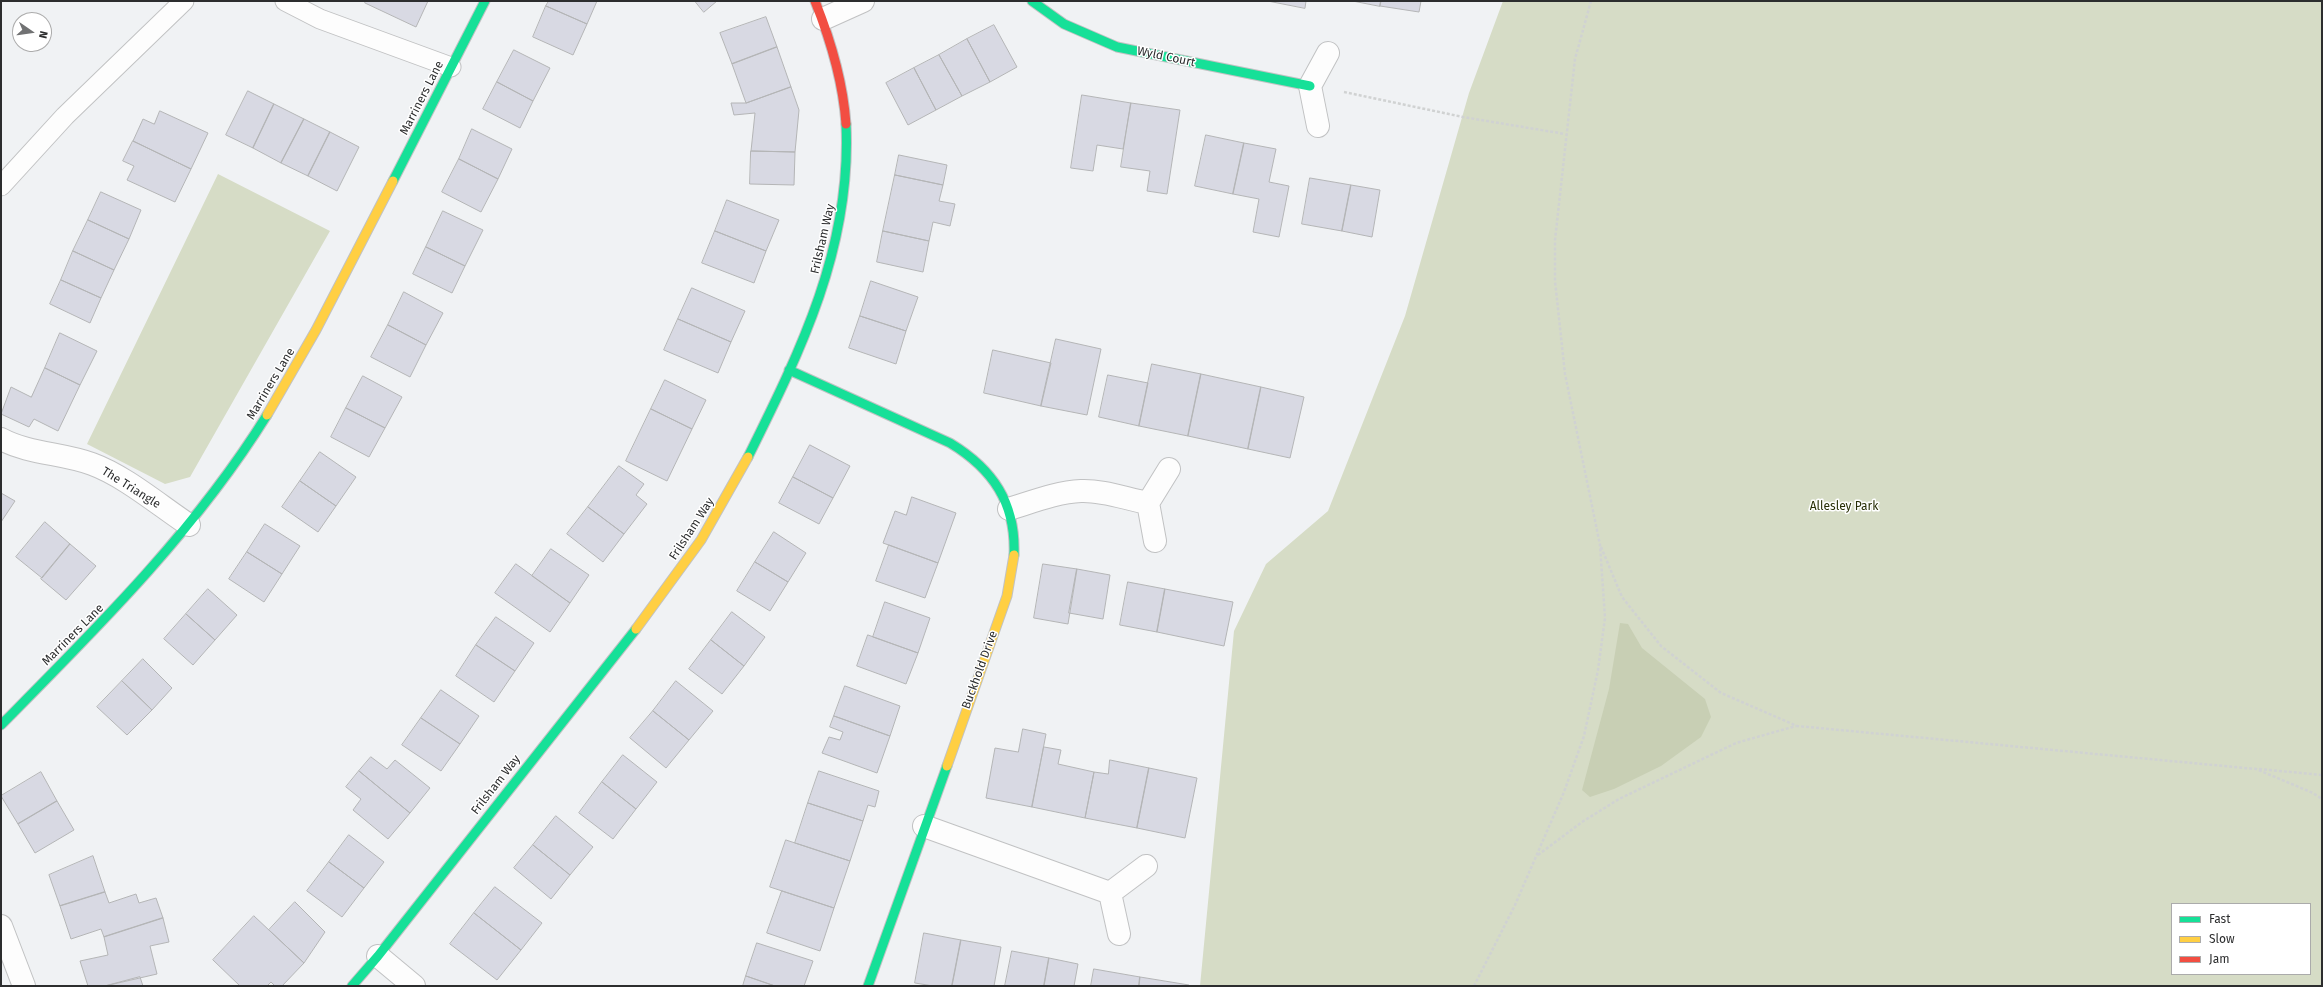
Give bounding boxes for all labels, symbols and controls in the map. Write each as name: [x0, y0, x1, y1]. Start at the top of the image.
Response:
north arrow: [12, 12, 52, 52]
text: N: [36, 30, 50, 40]
street label: Wyld Court: [1136, 44, 1196, 70]
street label: Marriners Lane: [397, 59, 447, 137]
street label: Frilsham Way: [808, 203, 838, 275]
street label: Marriners Lane: [244, 345, 298, 423]
street label: The Triangle: [99, 464, 163, 512]
street label: Frilsham Way: [667, 495, 717, 563]
park label: Allesley Park: [1810, 500, 1878, 514]
street label: Marriners Lane: [39, 601, 107, 669]
street label: Buckhold Drive: [959, 629, 1001, 711]
street label: Frilsham Way: [468, 752, 524, 818]
legend: [2171, 903, 2311, 975]
text: Fast: [2209, 912, 2231, 926]
text: Slow: [2209, 932, 2235, 946]
text: Jam: [2209, 952, 2229, 966]

